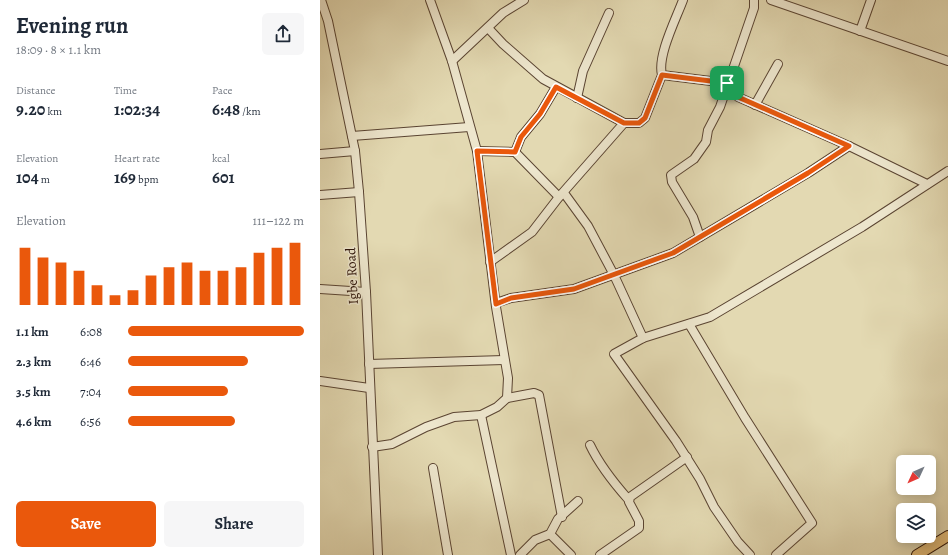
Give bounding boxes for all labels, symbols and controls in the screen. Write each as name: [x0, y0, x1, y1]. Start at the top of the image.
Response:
text: Evening run: [16, 11, 128, 41]
button: share: [262, 13, 304, 55]
text: 18:09 · 8 × 1.1 km: [16, 41, 101, 58]
pin: [710, 66, 744, 100]
icon: arrive: [716, 72, 738, 94]
text: Distance: [16, 83, 55, 98]
text: Time: [114, 83, 137, 98]
text: Pace: [212, 83, 232, 98]
text: 9.20: [16, 98, 45, 121]
text: 1:02:34: [114, 98, 160, 121]
text: 6:48: [212, 98, 240, 121]
text: km: [45, 104, 62, 119]
text: /km: [240, 104, 261, 119]
text: Elevation: [16, 151, 58, 166]
text: Heart rate: [114, 151, 160, 166]
text: kcal: [212, 151, 230, 166]
text: 104: [16, 166, 39, 189]
text: 169: [114, 166, 136, 189]
text: 601: [212, 166, 235, 189]
text: m: [39, 172, 50, 187]
text: bpm: [136, 172, 159, 187]
text: Elevation: [16, 212, 66, 229]
text: 111–122 m: [253, 212, 304, 229]
street label: Igbe Road: [341, 247, 363, 305]
text: 1.1 km: [16, 323, 49, 340]
text: 6:08: [80, 323, 102, 340]
text: 2.3 km: [16, 353, 51, 370]
text: 6:46: [80, 353, 101, 370]
text: 3.5 km: [16, 383, 51, 400]
text: 7:04: [80, 383, 101, 400]
text: 4.6 km: [16, 413, 52, 430]
text: 6:56: [80, 413, 101, 430]
north arrow: [896, 455, 936, 495]
map controls: [896, 455, 936, 543]
button: Save: [16, 501, 156, 547]
button: Share: [164, 501, 304, 547]
button: layers: [896, 503, 936, 543]

